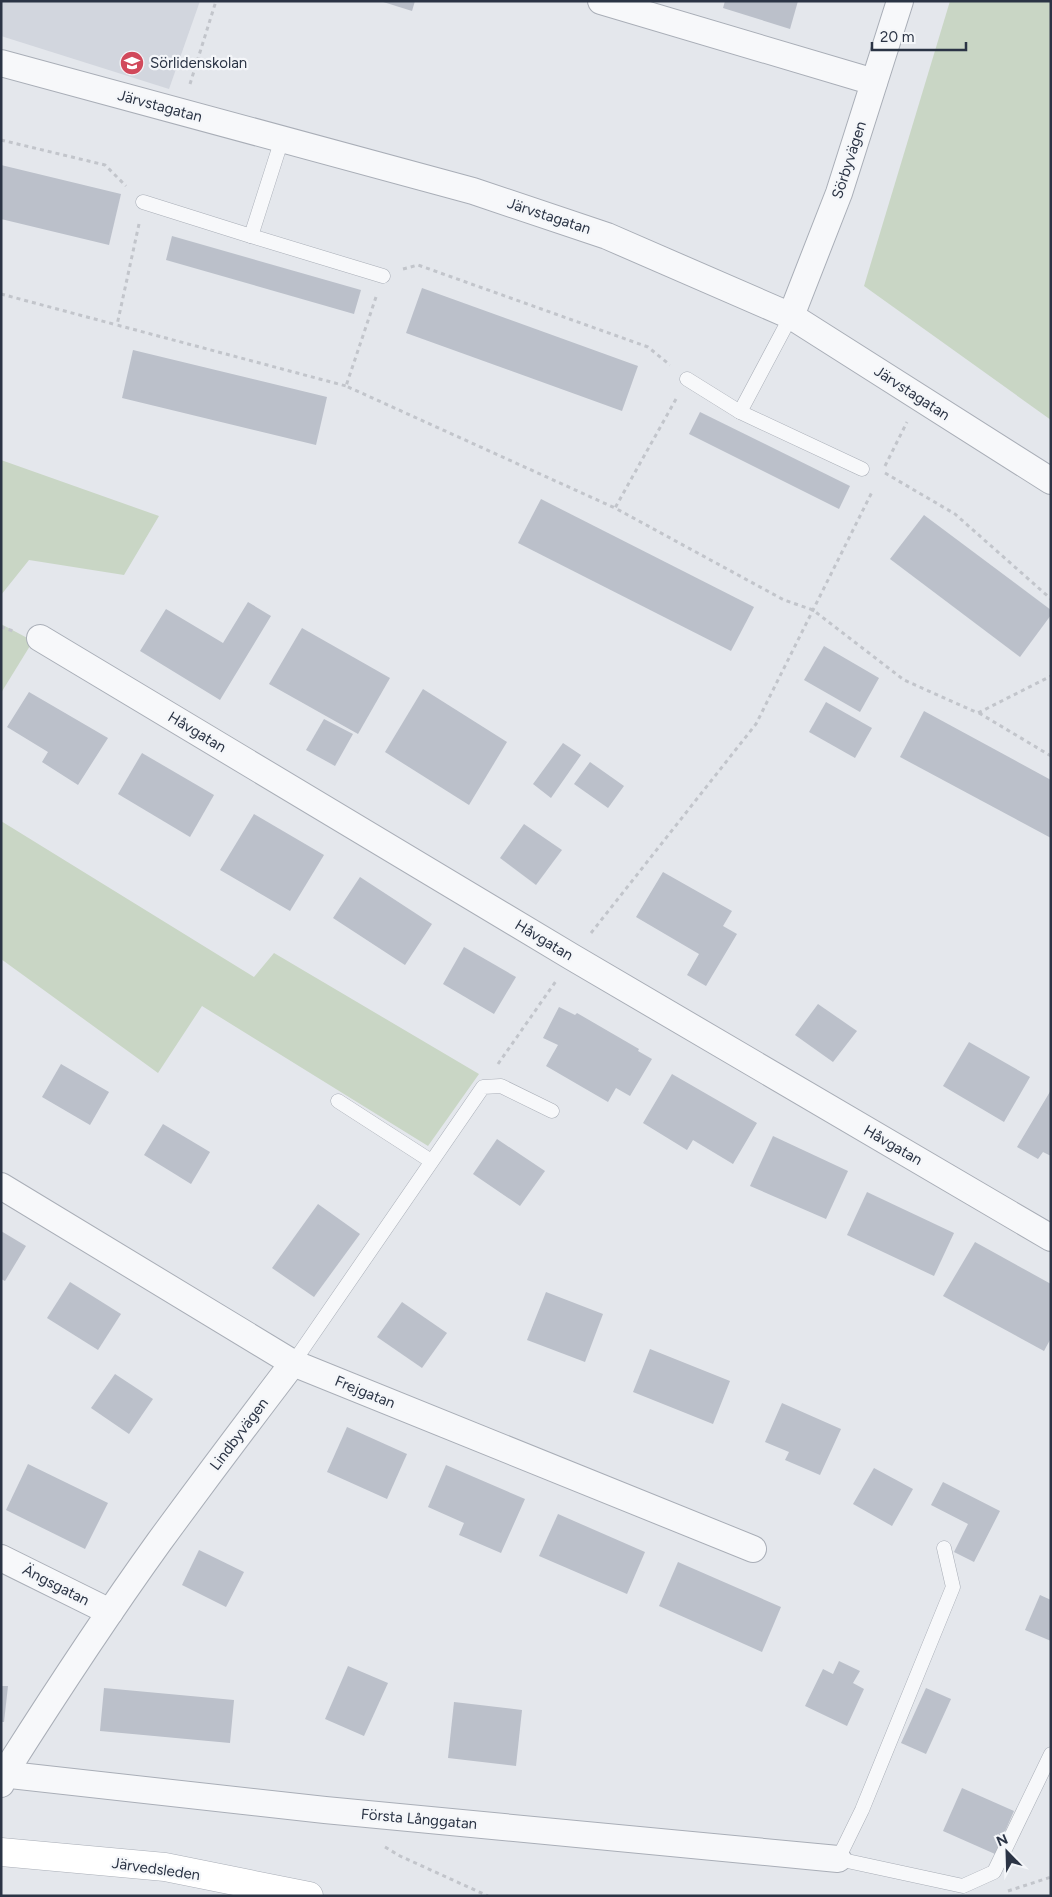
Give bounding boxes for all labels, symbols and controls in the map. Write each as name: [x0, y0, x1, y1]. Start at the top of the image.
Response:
scale bar: [872, 20, 966, 52]
text: 20 m: [880, 28, 914, 46]
school or university icon: Sörlidenskolan: [119, 50, 145, 76]
place label: Sörlidenskolan: [150, 54, 247, 72]
street label: Järvstagatan: [116, 86, 204, 126]
street label: Sörbyvägen: [828, 119, 870, 201]
street label: Järvstagatan: [505, 194, 593, 238]
street label: Järvstagatan: [871, 362, 953, 424]
street label: Håvgatan: [165, 708, 229, 756]
street label: Håvgatan: [512, 916, 576, 964]
street label: Håvgatan: [861, 1121, 925, 1169]
street label: Frejgatan: [332, 1372, 398, 1412]
street label: Lindbyvägen: [206, 1394, 272, 1474]
street label: Ängsgatan: [20, 1561, 92, 1609]
street label: Första Långgatan: [360, 1805, 478, 1833]
north arrow: [982, 1827, 1032, 1877]
text: N: [994, 1831, 1010, 1850]
street label: Järvedsleden: [111, 1854, 201, 1884]

